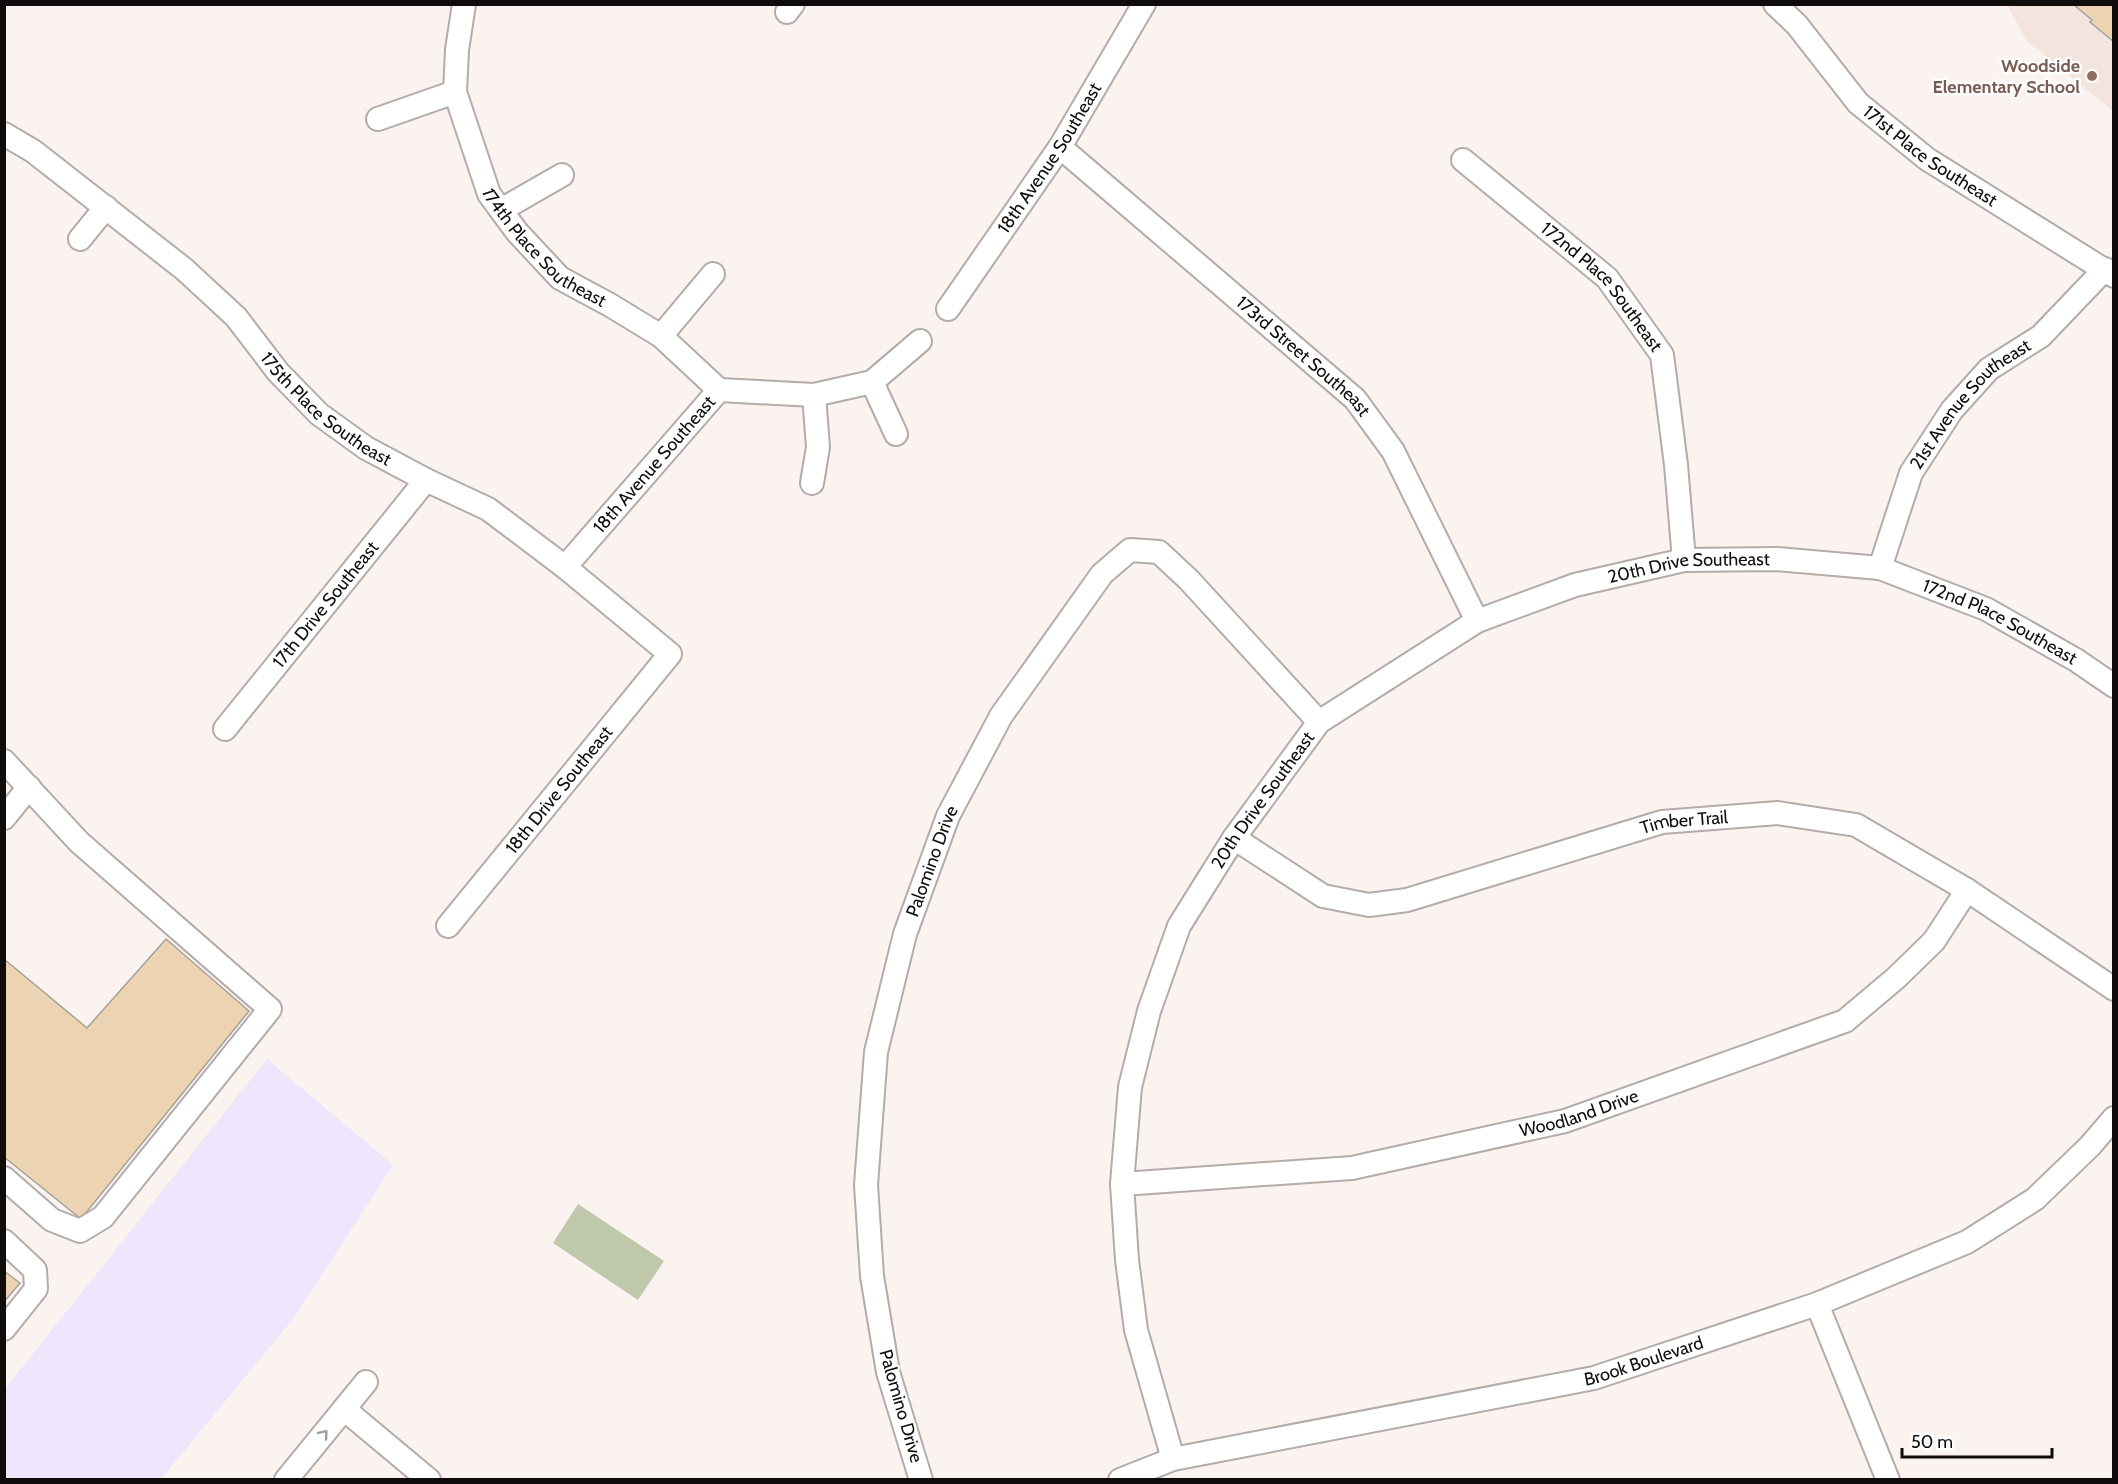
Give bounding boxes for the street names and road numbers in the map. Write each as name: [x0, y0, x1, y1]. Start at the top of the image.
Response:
street label: 18th Avenue Southeast: [993, 79, 1106, 238]
street label: 171st Place Southeast: [1859, 101, 2001, 211]
street label: 174th Place Southeast: [477, 186, 610, 312]
street label: 172nd Place Southeast: [1536, 217, 1667, 356]
street label: 173rd Street Southeast: [1232, 291, 1375, 421]
street label: 21st Avenue Southeast: [1905, 334, 2035, 474]
street label: 175th Place Southeast: [256, 348, 395, 470]
street label: 18th Avenue Southeast: [589, 391, 720, 538]
street label: 17th Drive Southeast: [268, 537, 383, 672]
street label: 20th Drive Southeast: [1606, 548, 1770, 588]
street label: 172nd Place Southeast: [1919, 575, 2081, 669]
street label: 18th Drive Southeast: [501, 722, 617, 858]
street label: 20th Drive Southeast: [1207, 727, 1319, 873]
street label: Palomino Drive: [901, 802, 963, 920]
street label: Timber Trail: [1637, 806, 1729, 839]
street label: Woodland Drive: [1517, 1085, 1641, 1142]
street label: Brook Boulevard: [1582, 1332, 1706, 1391]
street label: Palomino Drive: [874, 1347, 928, 1465]

